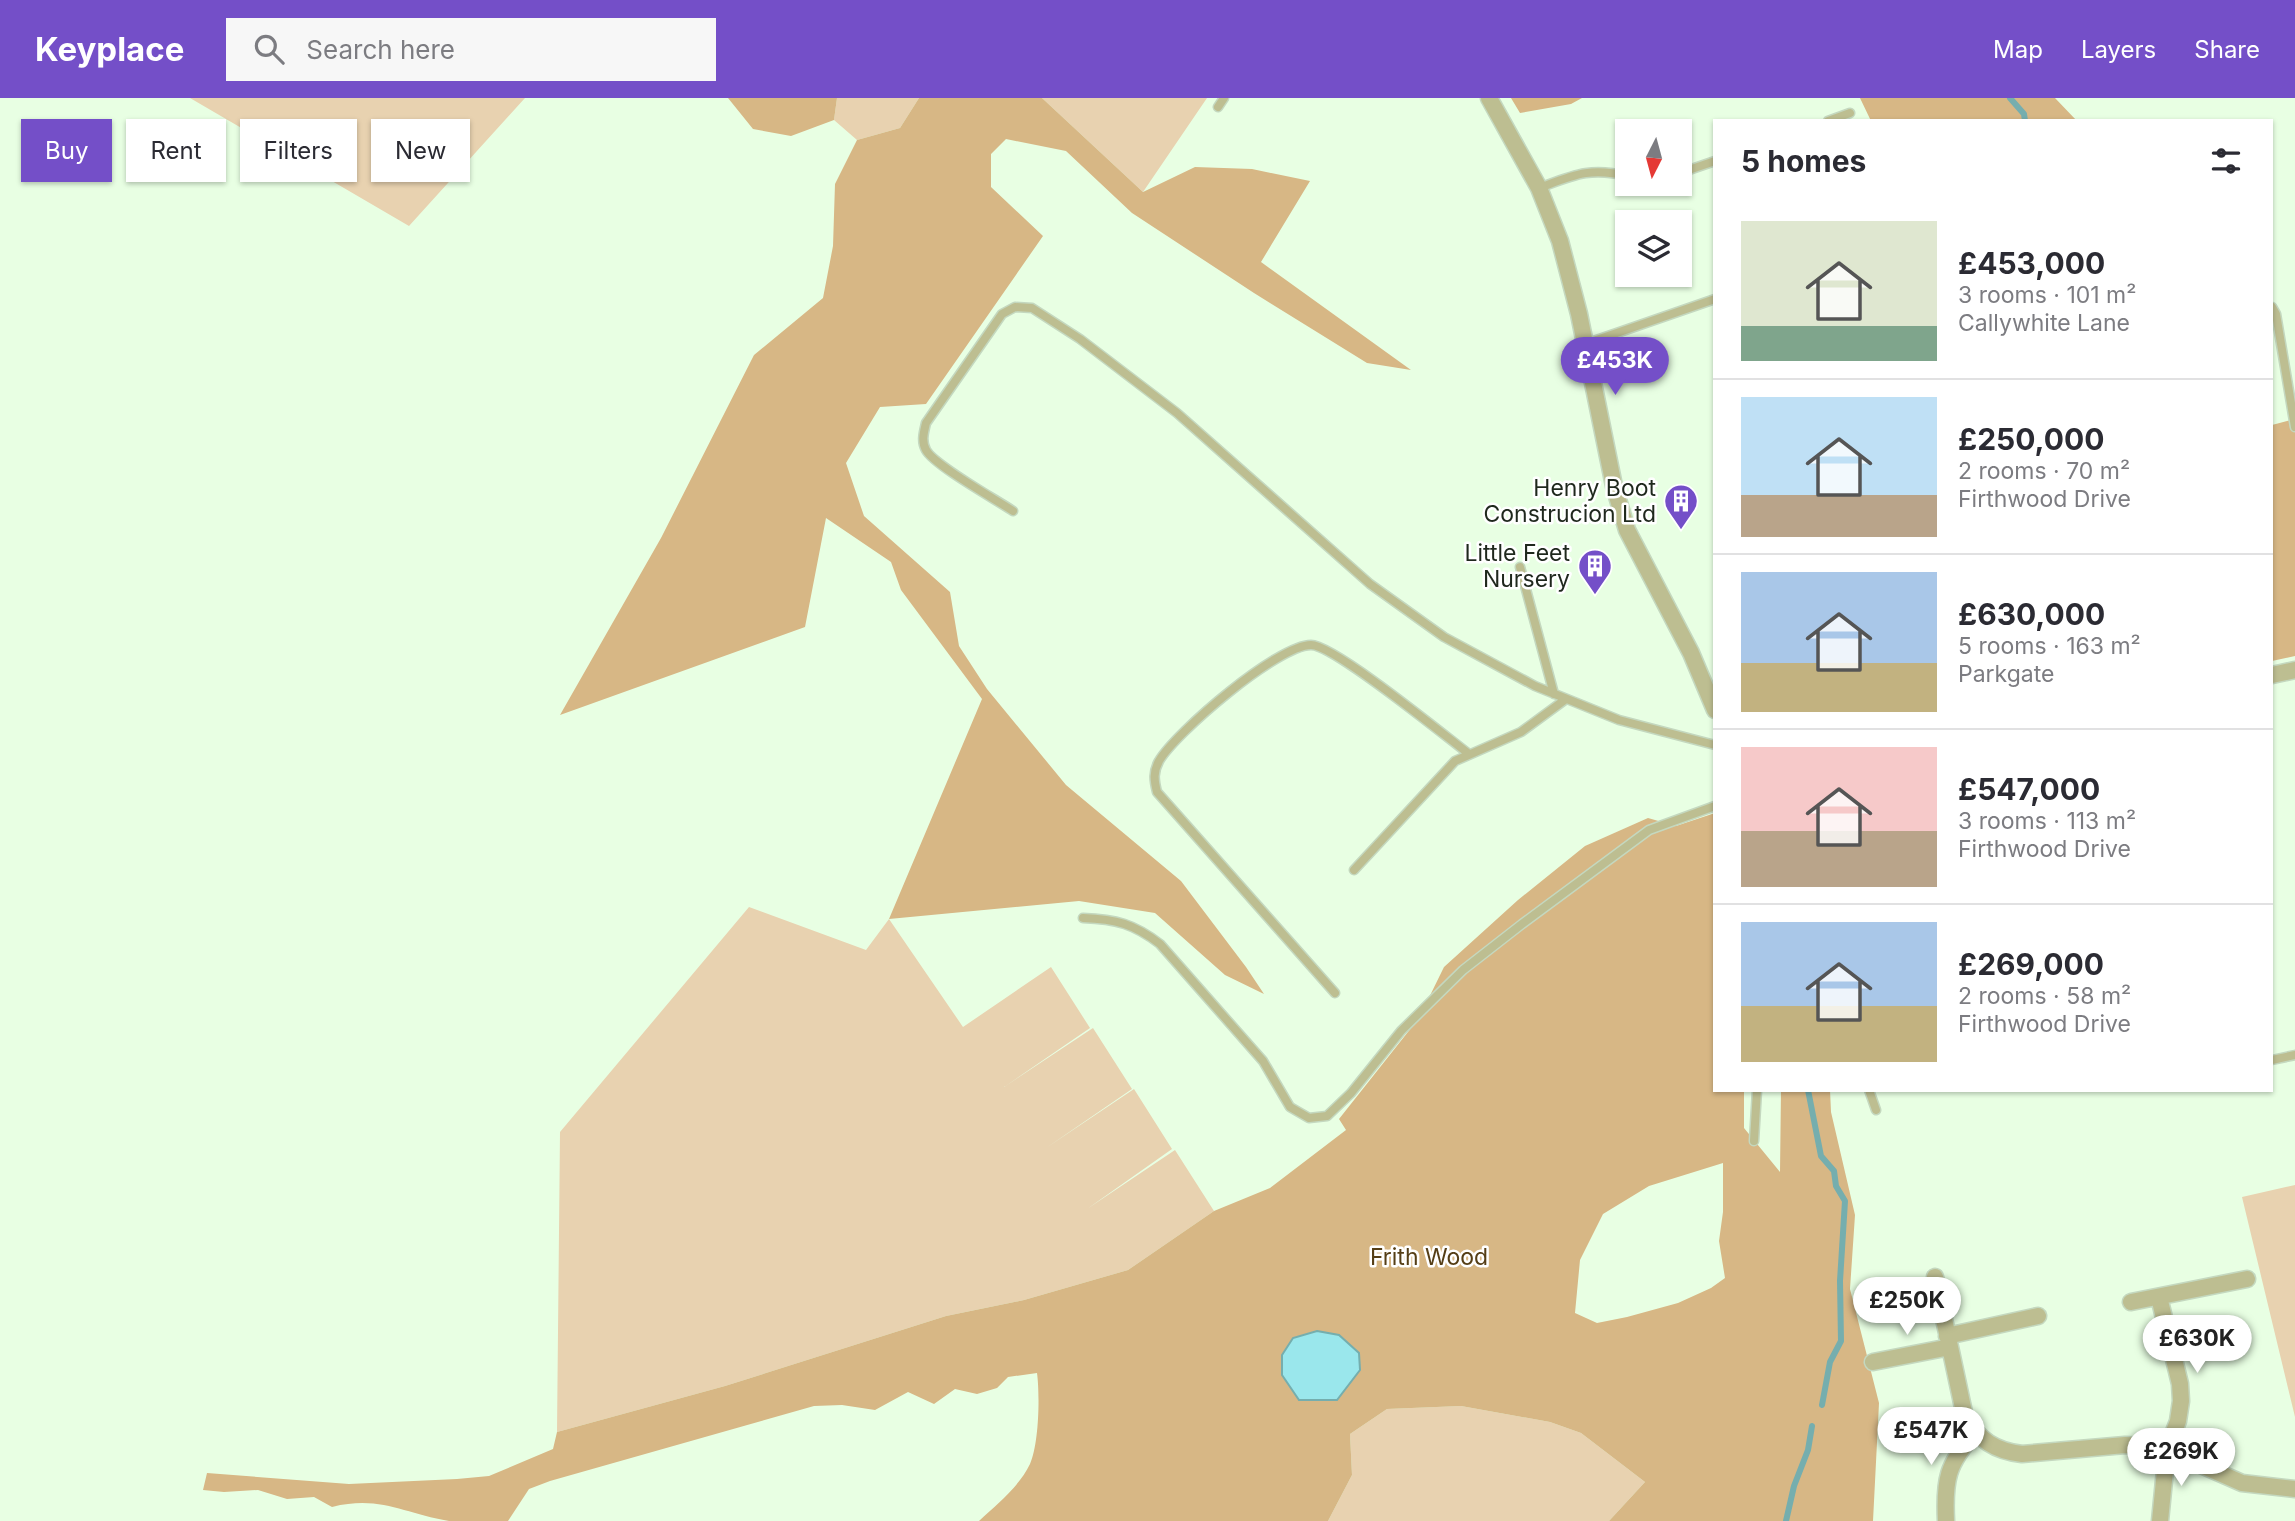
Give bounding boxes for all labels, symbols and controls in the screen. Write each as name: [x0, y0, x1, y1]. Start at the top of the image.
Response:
search box: [226, 18, 716, 81]
text: Keyplace: [35, 29, 184, 69]
icon: search: [250, 30, 288, 68]
text: Search here: [306, 34, 455, 65]
text: Map: [1993, 35, 2043, 64]
text: Layers: [2081, 35, 2156, 64]
text: Share: [2194, 35, 2260, 64]
chip: Buy: [21, 119, 112, 182]
chip: Rent: [126, 119, 226, 182]
chip: Filters: [240, 119, 357, 182]
chip: New: [371, 119, 470, 182]
north arrow: [1615, 119, 1692, 196]
map controls: [1615, 119, 1692, 287]
icon: filters: [2207, 142, 2245, 180]
text: 5 homes: [1741, 143, 1866, 179]
button: layers: [1615, 210, 1692, 287]
text: £453,000: [1958, 245, 2105, 281]
icon: home: [1797, 249, 1881, 333]
text: 3 rooms · 101 m²: [1958, 281, 2136, 309]
text: Callywhite Lane: [1958, 309, 2130, 337]
pin: £453K: [1566, 338, 1664, 397]
text: £453K: [1577, 346, 1653, 374]
text: £250,000: [1958, 421, 2104, 457]
icon: home: [1797, 425, 1881, 509]
text: 2 rooms · 70 m²: [1958, 457, 2130, 485]
place label: Henry Boot Construcion Ltd: [1483, 474, 1656, 528]
building icon: Henry Boot Construcion Ltd: [1662, 482, 1700, 531]
text: Firthwood Drive: [1958, 485, 2131, 513]
place label: Little Feet Nursery: [1464, 539, 1570, 593]
building icon: Little Feet Nursery: [1576, 547, 1614, 596]
text: £630,000: [1958, 596, 2105, 632]
icon: home: [1797, 600, 1881, 684]
text: 5 rooms · 163 m²: [1958, 632, 2141, 660]
text: Parkgate: [1958, 660, 2054, 688]
text: £547,000: [1958, 771, 2100, 807]
icon: home: [1797, 775, 1881, 859]
text: 3 rooms · 113 m²: [1958, 807, 2136, 835]
text: Firthwood Drive: [1958, 835, 2131, 863]
text: £269,000: [1958, 946, 2104, 982]
icon: home: [1797, 950, 1881, 1034]
text: 2 rooms · 58 m²: [1958, 982, 2131, 1010]
text: Firthwood Drive: [1958, 1010, 2131, 1038]
park label: Frith Wood: [1370, 1243, 1488, 1271]
pin: £250K: [1858, 1278, 1956, 1337]
text: £250K: [1869, 1286, 1945, 1314]
pin: £630K: [2148, 1316, 2246, 1375]
text: £630K: [2159, 1324, 2235, 1352]
pin: £547K: [1882, 1408, 1980, 1467]
text: £547K: [1894, 1416, 1968, 1444]
pin: £269K: [2132, 1428, 2230, 1488]
text: £269K: [2143, 1437, 2219, 1465]

